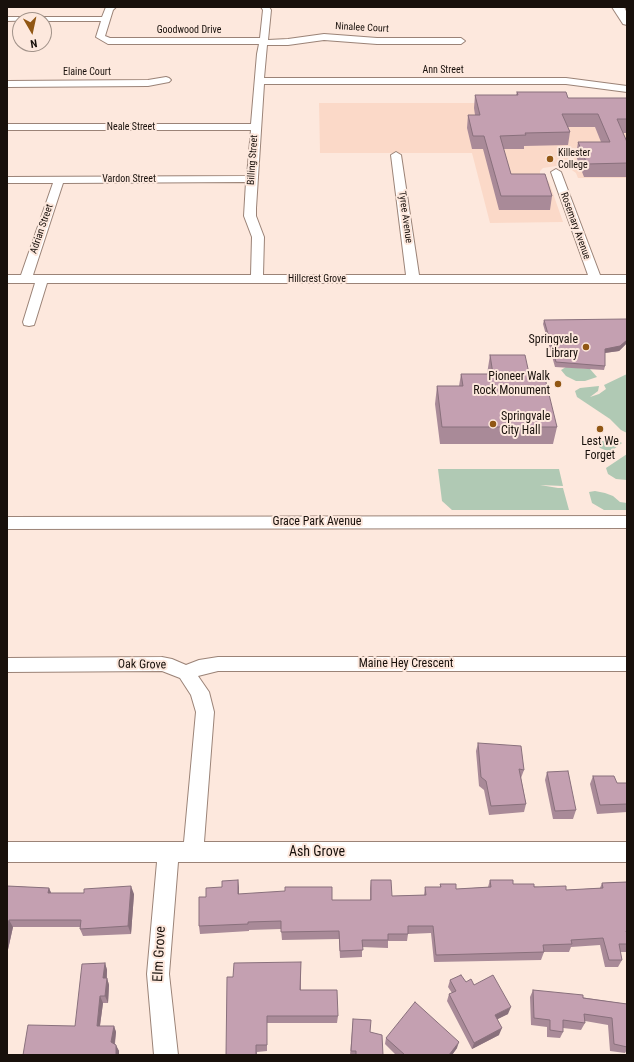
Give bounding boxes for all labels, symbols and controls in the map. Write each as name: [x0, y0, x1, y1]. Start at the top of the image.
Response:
north arrow: [12, 12, 52, 52]
street label: Ninalee Court: [335, 21, 389, 35]
street label: Goodwood Drive: [157, 24, 221, 36]
text: N: [29, 36, 38, 50]
street label: Ann Street: [422, 64, 464, 76]
street label: Elaine Court: [63, 66, 111, 78]
street label: Neale Street: [107, 121, 155, 133]
street label: Billing Street: [245, 135, 261, 185]
place label: Killester College: [558, 147, 590, 170]
marker: Killester College: [545, 154, 555, 164]
street label: Vardon Street: [102, 173, 156, 185]
street label: Tyree Avenue: [395, 190, 415, 244]
street label: Rosemary Avenue: [557, 191, 593, 261]
street label: Adrian Street: [28, 203, 56, 255]
street label: Hillcrest Grove: [288, 273, 346, 285]
place label: Springvale Library: [529, 333, 578, 361]
marker: Springvale Library: [581, 342, 591, 352]
place label: Pioneer Walk Rock Monument: [473, 370, 550, 398]
marker: Pioneer Walk Rock Monument: [553, 379, 563, 389]
place label: Springvale City Hall: [501, 410, 550, 438]
marker: Springvale City Hall: [488, 419, 498, 429]
marker: Lest We Forget: [595, 424, 605, 434]
place label: Lest We Forget: [581, 435, 619, 463]
street label: Grace Park Avenue: [273, 515, 361, 529]
street label: Oak Grove: [118, 657, 166, 673]
street label: Maine Hey Crescent: [359, 657, 453, 671]
street label: Ash Grove: [289, 844, 345, 860]
street label: Elm Grove: [150, 926, 170, 982]

